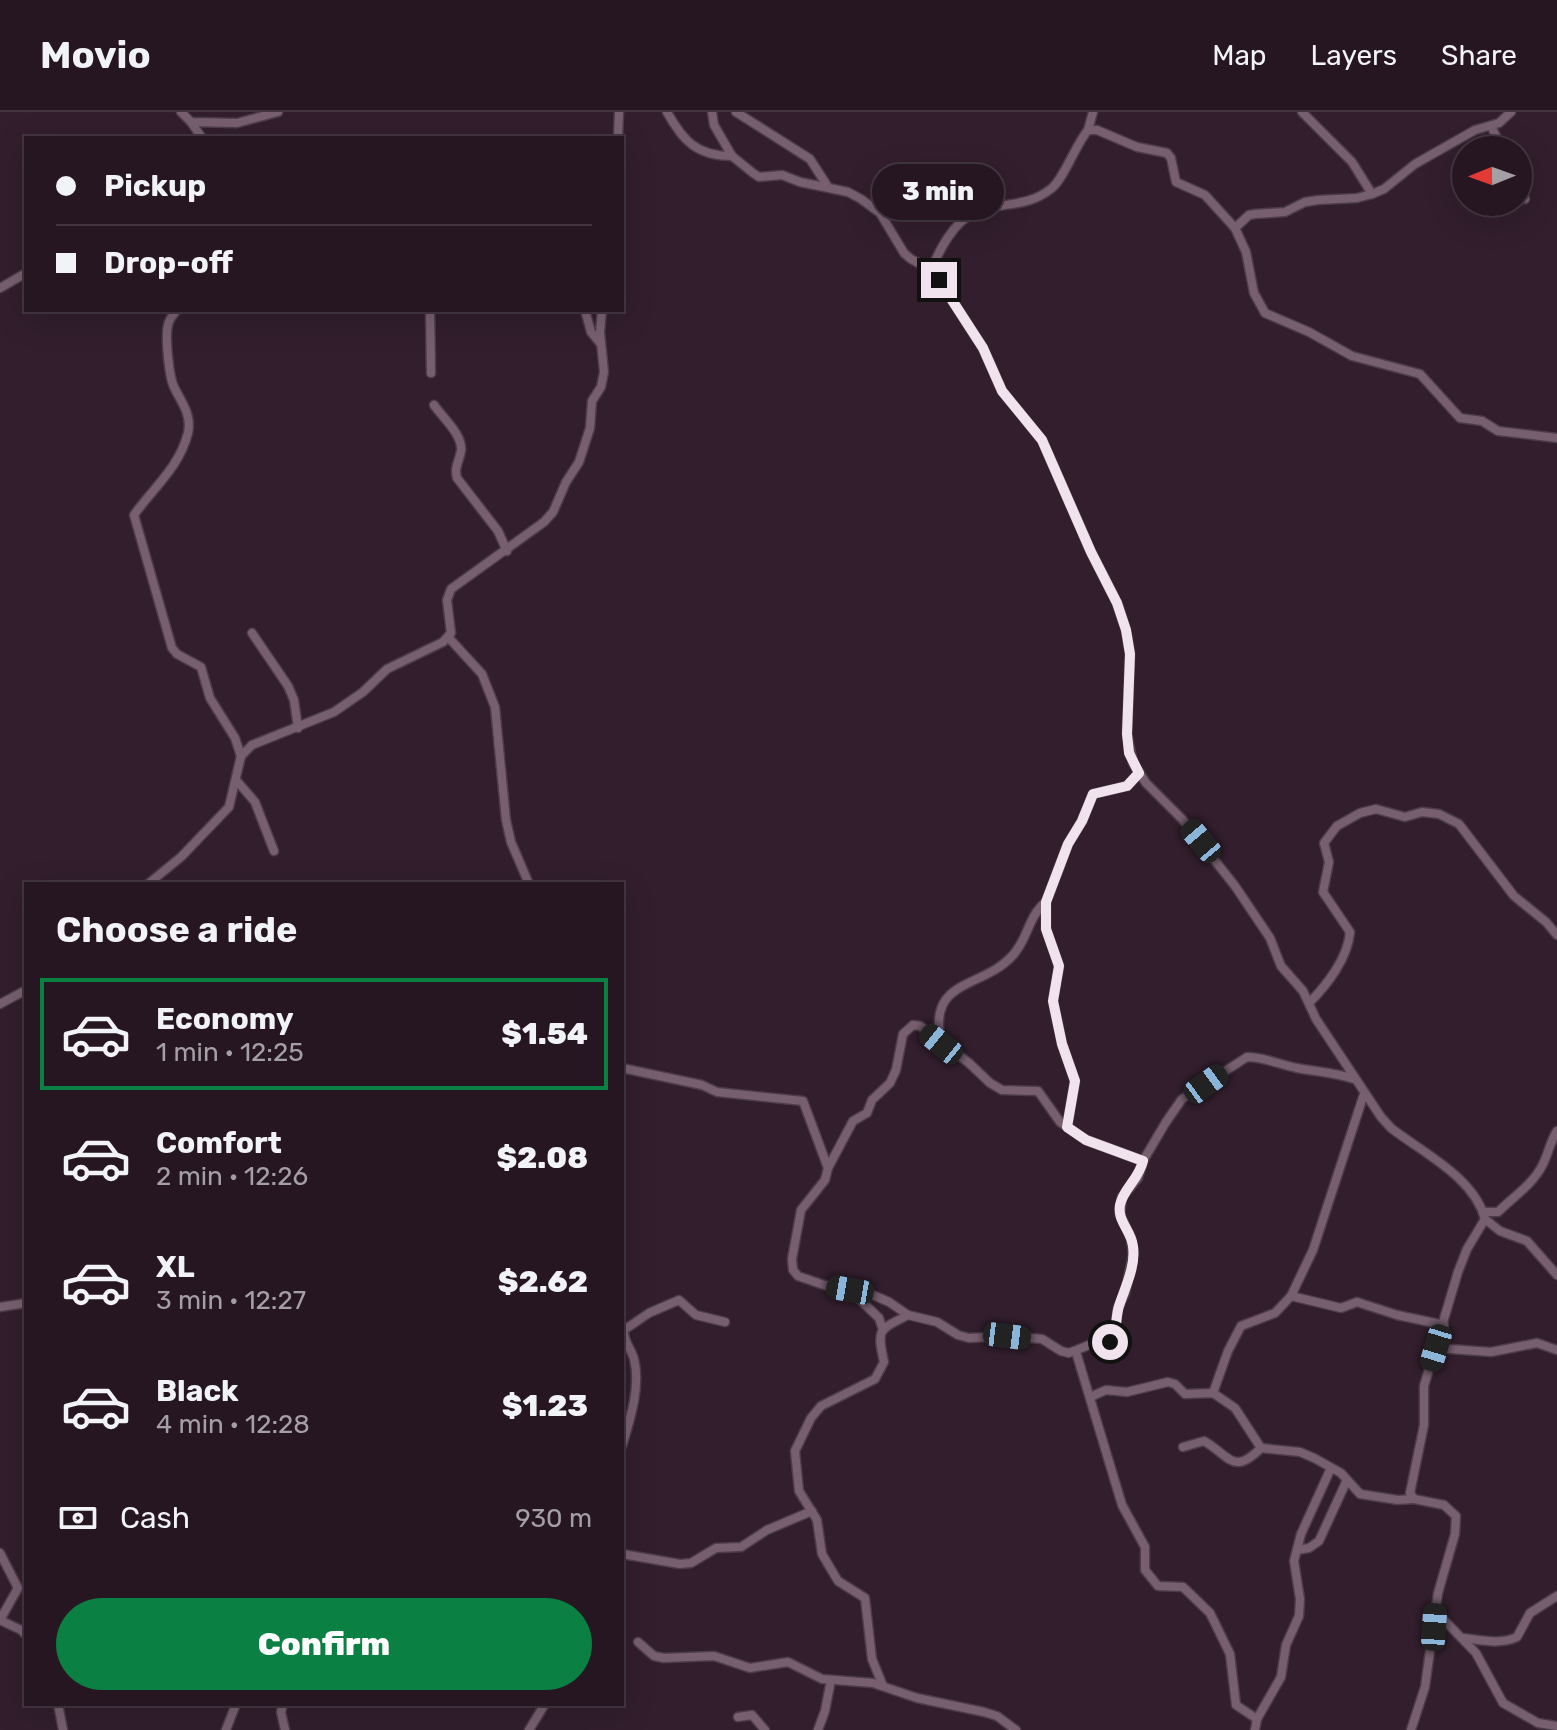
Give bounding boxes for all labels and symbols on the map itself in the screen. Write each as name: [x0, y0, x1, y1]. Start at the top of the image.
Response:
north arrow: [1452, 136, 1532, 216]
callout: 3 min: [873, 164, 1005, 220]
route end: [921, 262, 957, 298]
car: [1176, 815, 1226, 867]
car: [915, 1020, 967, 1068]
car: [1180, 1060, 1232, 1108]
car: [824, 1274, 876, 1306]
car: [982, 1321, 1032, 1351]
car: [1418, 1322, 1454, 1374]
route start: [1092, 1324, 1128, 1360]
car: [1420, 1602, 1448, 1652]

